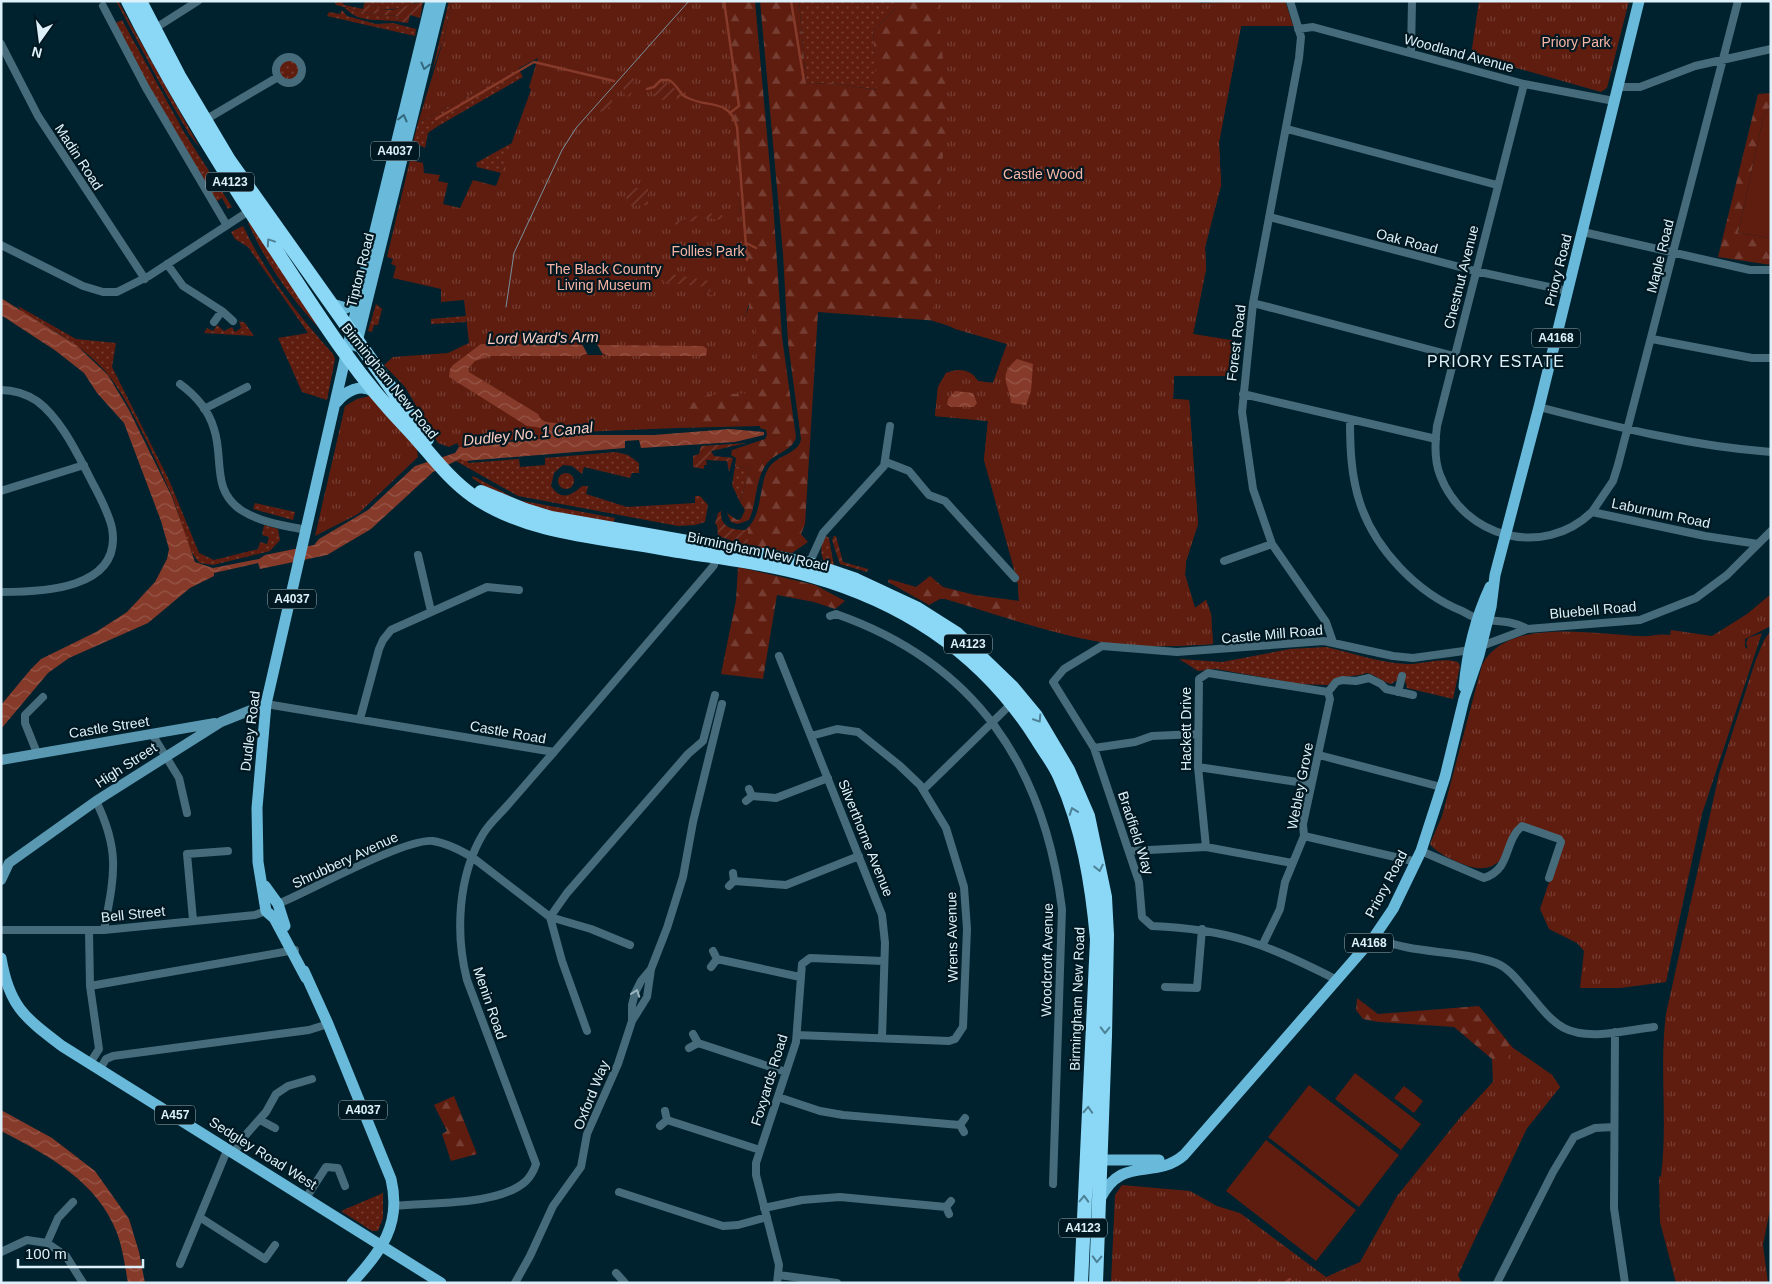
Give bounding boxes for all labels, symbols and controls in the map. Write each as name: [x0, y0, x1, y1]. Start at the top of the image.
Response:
north arrow: [15, 15, 65, 65]
street label: Woodland Avenue: [1402, 31, 1516, 75]
park label: Priory Park: [1541, 34, 1612, 50]
text: N: [30, 44, 44, 62]
one-way arrow: [420, 61, 431, 70]
one-way arrow: [397, 114, 408, 123]
street label: Madin Road: [52, 121, 106, 193]
road number: A4037: [371, 142, 419, 160]
park label: Castle Wood: [1003, 166, 1083, 182]
road number: A4123: [206, 172, 254, 192]
street label: Maple Road: [1643, 217, 1677, 295]
street label: Chestnut Avenue: [1440, 223, 1482, 331]
street label: Oak Road: [1374, 225, 1440, 257]
street label: Tipton Road: [343, 231, 377, 309]
street label: Priory Road: [1541, 232, 1575, 308]
one-way arrow: [267, 238, 276, 248]
park label: Follies Park: [671, 243, 746, 259]
park label: The Black Country Living Museum: [546, 261, 662, 293]
street label: Forest Road: [1223, 304, 1249, 382]
street label: Birmingham New Road: [338, 320, 442, 442]
water label: Lord Ward's Arm: [487, 328, 599, 347]
road number: A4168: [1532, 328, 1580, 348]
district label: PRIORY ESTATE: [1427, 353, 1565, 370]
water label: Dudley No. 1 Canal: [462, 418, 594, 449]
street label: Laburnum Road: [1610, 495, 1712, 531]
street label: Birmingham New Road: [686, 528, 830, 574]
road number: A4037: [268, 590, 316, 608]
street label: Bluebell Road: [1549, 598, 1637, 622]
street label: Castle Mill Road: [1221, 622, 1323, 646]
road number: A4123: [944, 634, 992, 654]
street label: Hackett Drive: [1178, 687, 1194, 771]
street label: Dudley Road: [237, 690, 263, 772]
street label: Castle Street: [68, 713, 150, 741]
one-way arrow: [1031, 714, 1041, 723]
street label: Castle Road: [469, 717, 547, 747]
street label: High Street: [92, 739, 160, 791]
street label: Webley Grove: [1284, 741, 1316, 831]
street label: Silverthorne Avenue: [835, 777, 897, 899]
street label: Bradfield Way: [1115, 789, 1157, 877]
one-way arrow: [1069, 807, 1079, 816]
street label: Shrubbery Avenue: [290, 828, 401, 892]
street label: Priory Road: [1362, 848, 1410, 920]
one-way arrow: [1093, 863, 1104, 872]
street label: Wrens Avenue: [943, 891, 961, 982]
street label: Bell Street: [100, 903, 166, 925]
street label: Woodcroft Avenue: [1038, 903, 1056, 1017]
street label: Birmingham New Road: [1066, 927, 1088, 1071]
road number: A4168: [1345, 934, 1393, 952]
street label: Menin Road: [470, 965, 510, 1041]
one-way arrow: [630, 989, 640, 998]
one-way arrow: [1100, 1026, 1110, 1034]
street label: Foxyards Road: [747, 1032, 791, 1128]
street label: Oxford Way: [570, 1058, 612, 1132]
road number: A4037: [339, 1100, 387, 1120]
road number: A457: [155, 1106, 195, 1124]
one-way arrow: [1083, 1106, 1094, 1114]
street label: Sedgley Road West: [206, 1113, 320, 1193]
one-way arrow: [1079, 1195, 1090, 1203]
road number: A4123: [1059, 1218, 1107, 1238]
scale bar: [18, 1236, 142, 1268]
text: 100 m: [25, 1245, 67, 1262]
one-way arrow: [1091, 1255, 1102, 1263]

